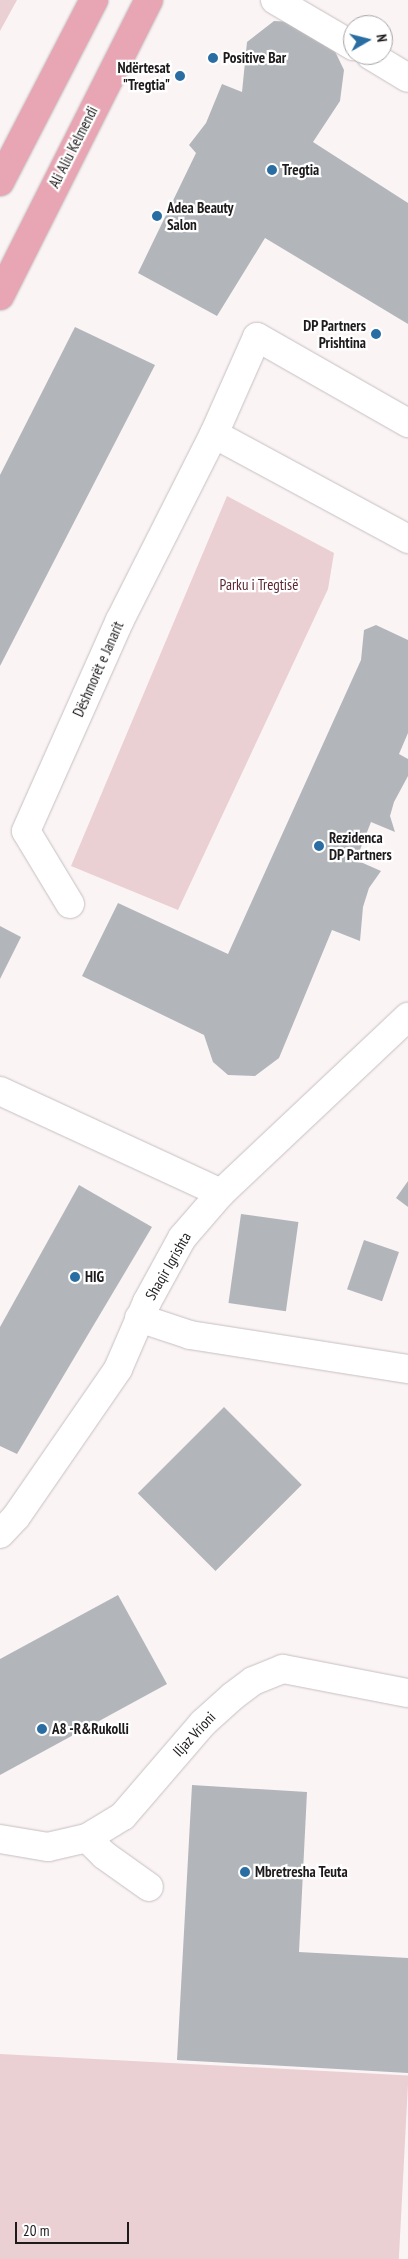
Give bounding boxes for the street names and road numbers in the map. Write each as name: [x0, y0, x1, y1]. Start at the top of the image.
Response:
street label: Ali Aliu Kelmendi: [45, 103, 101, 191]
street label: Dëshmorët e Janarit: [69, 618, 127, 720]
street label: Shaqir Igrishta: [141, 1229, 195, 1303]
street label: Iljaz Vrioni: [169, 1708, 219, 1760]

